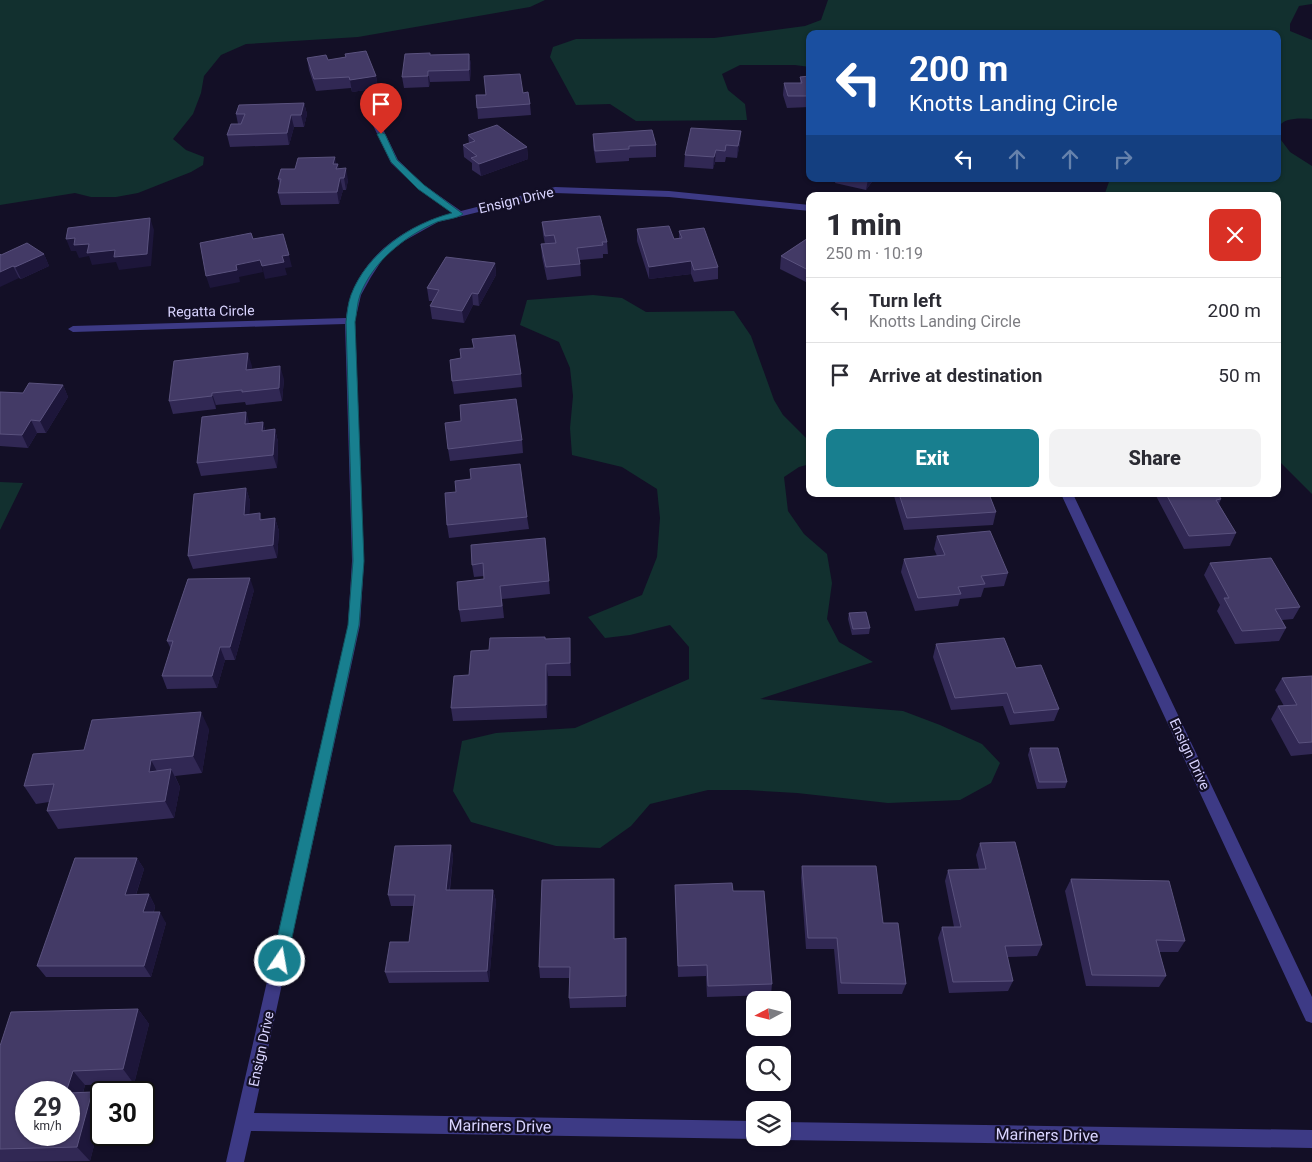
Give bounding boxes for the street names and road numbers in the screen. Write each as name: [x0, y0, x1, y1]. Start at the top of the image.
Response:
street label: Ensign Drive: [477, 184, 555, 216]
street label: Regatta Circle: [167, 302, 255, 320]
street label: Ensign Drive: [1167, 716, 1213, 792]
street label: Ensign Drive: [245, 1010, 277, 1088]
street label: Mariners Drive: [448, 1116, 552, 1136]
street label: Mariners Drive: [995, 1125, 1099, 1145]

